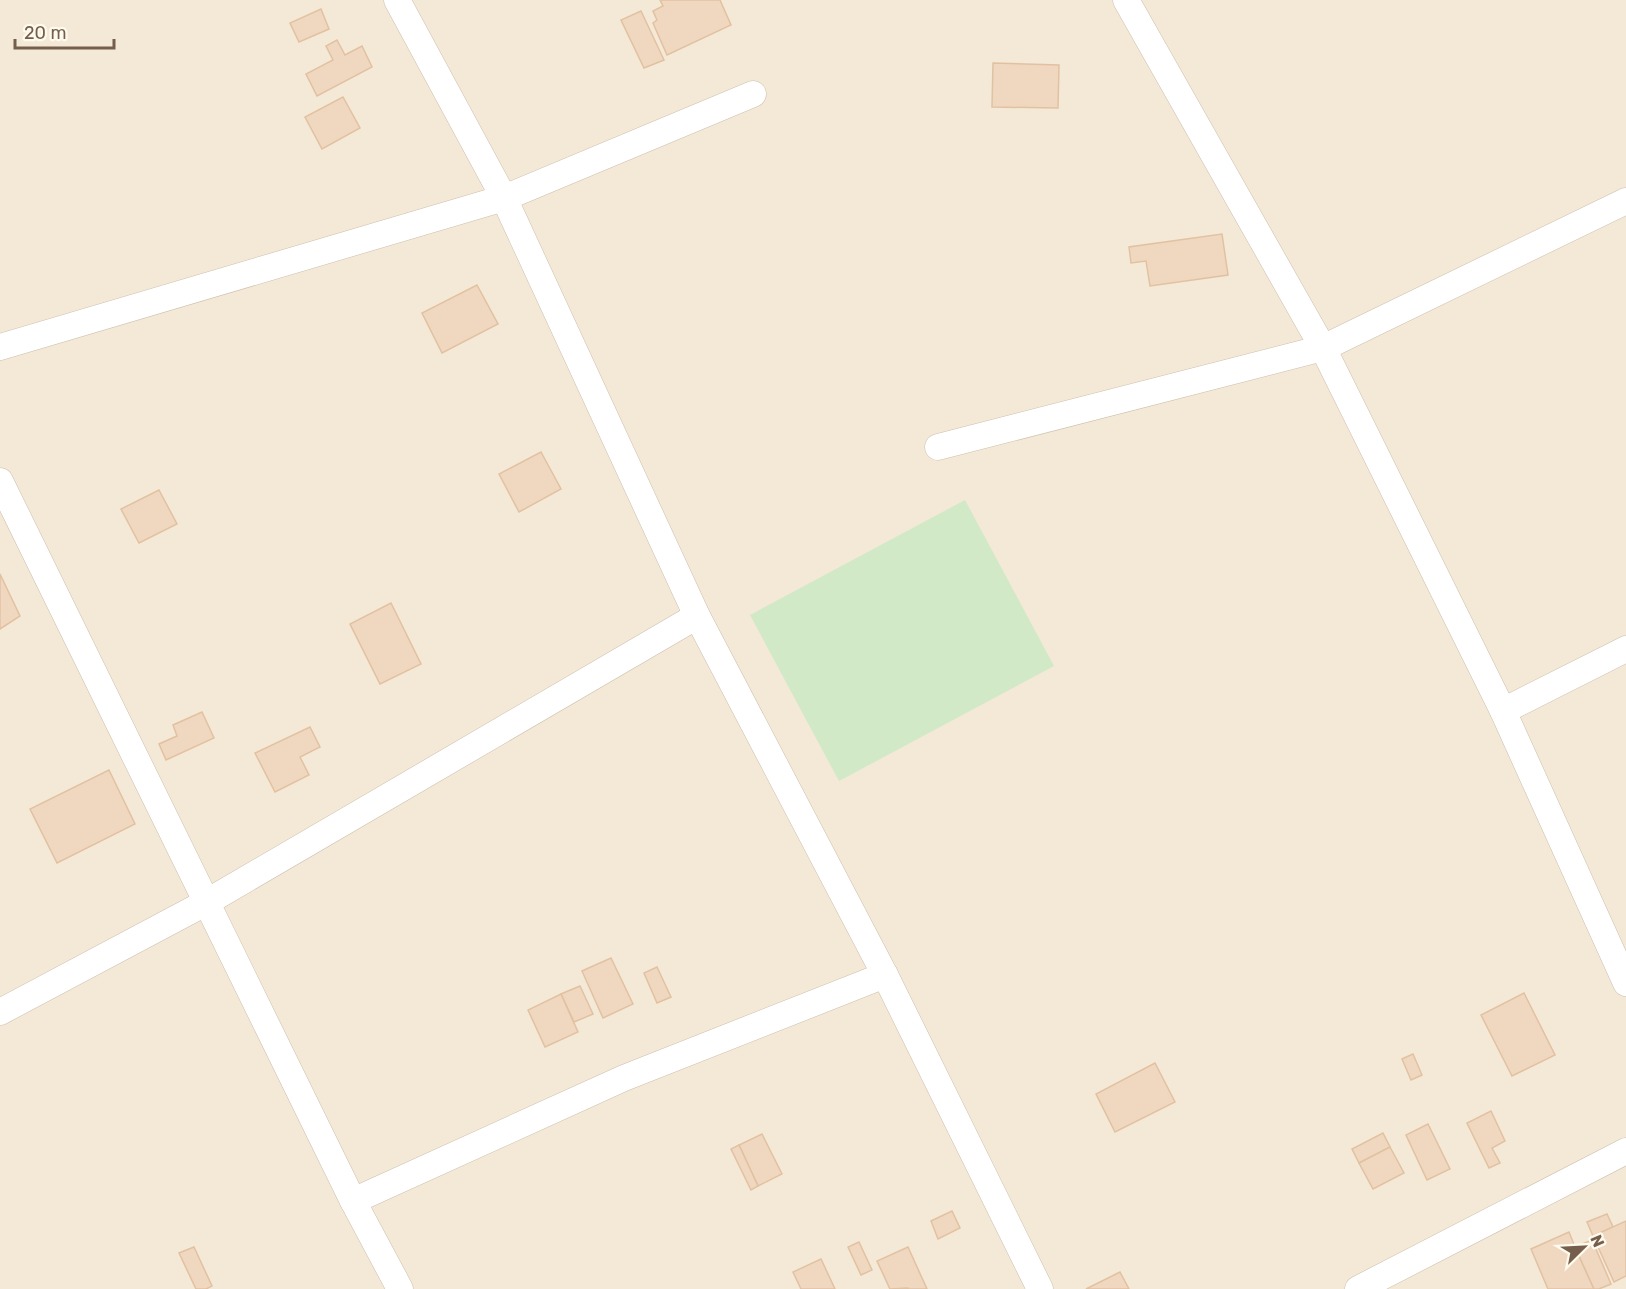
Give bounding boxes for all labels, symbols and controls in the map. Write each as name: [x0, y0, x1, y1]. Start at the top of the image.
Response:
scale bar: [15, 12, 114, 50]
text: 20 m: [24, 22, 66, 44]
north arrow: [1554, 1217, 1614, 1277]
text: N: [1586, 1232, 1608, 1250]

